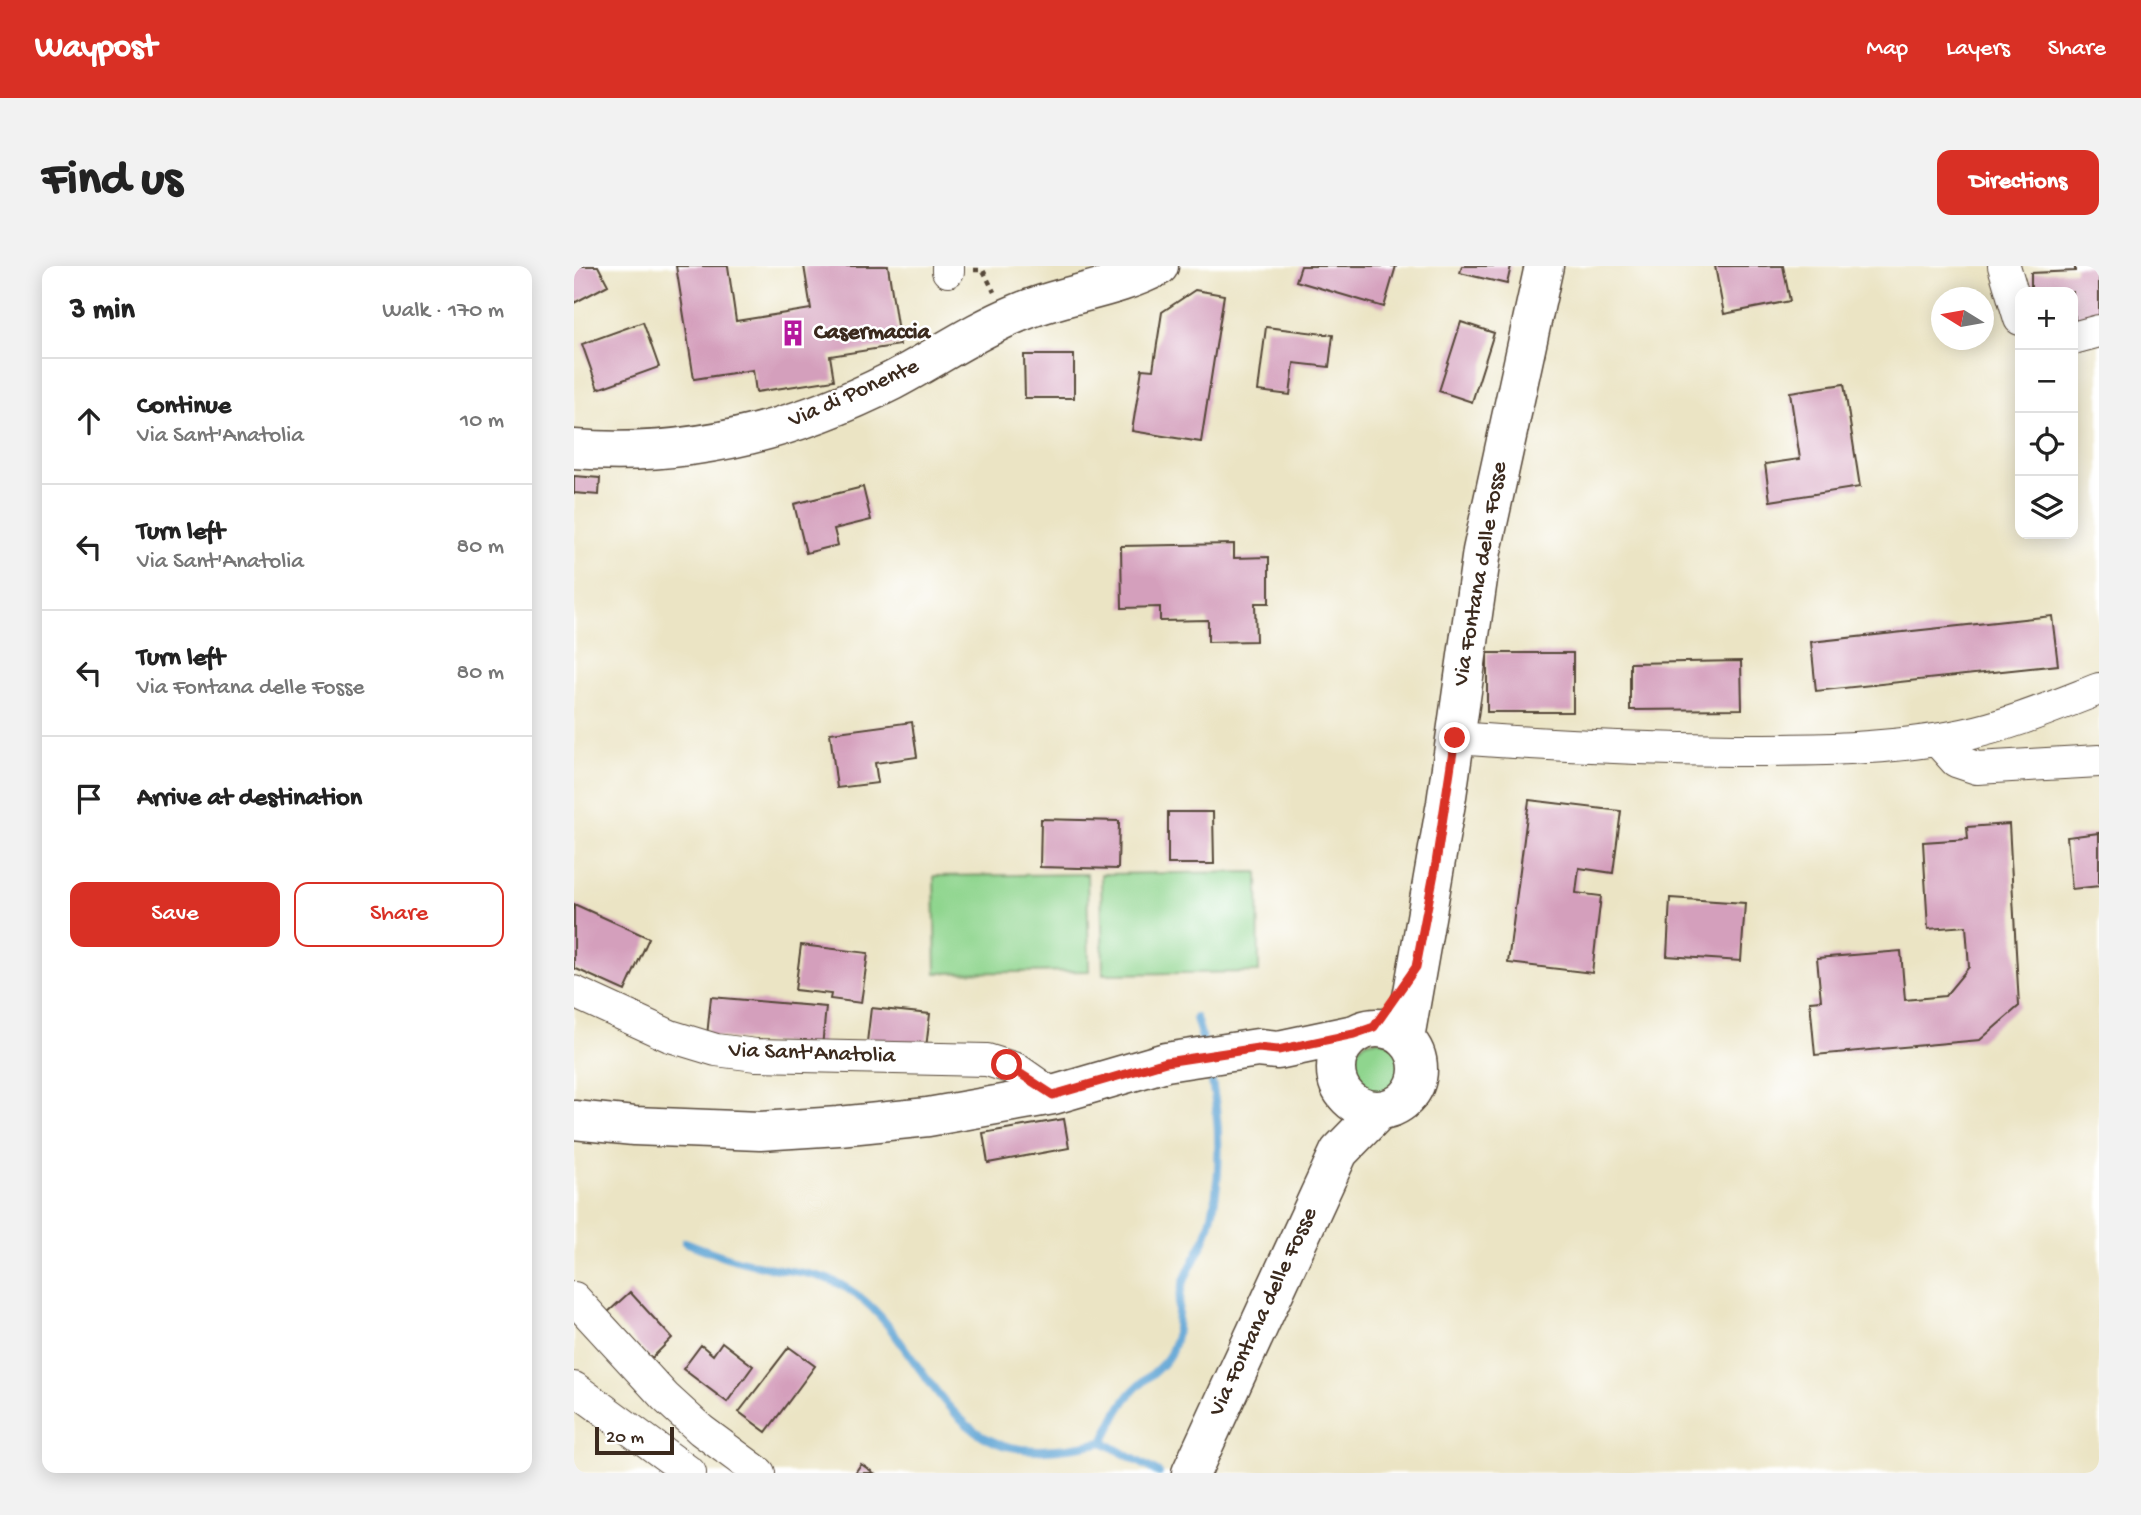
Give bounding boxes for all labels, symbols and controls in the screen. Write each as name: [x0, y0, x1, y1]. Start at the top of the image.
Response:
text: Waypost: [35, 30, 157, 68]
text: Map: [1866, 35, 1908, 64]
text: Layers: [1946, 35, 2010, 64]
text: Share: [2048, 35, 2106, 64]
button: Directions: [1937, 150, 2099, 215]
text: Find us: [42, 153, 182, 211]
north arrow: [1931, 287, 1994, 350]
map controls: [2015, 287, 2078, 539]
button: +: [2015, 287, 2078, 350]
text: 3 min: [70, 294, 135, 329]
text: Walk · 170 m: [382, 298, 504, 325]
building icon: Casermaccia: [778, 318, 808, 348]
place label: Casermaccia: [814, 320, 931, 347]
button: −: [2015, 350, 2078, 413]
street label: Via di Ponente: [784, 353, 924, 435]
text: Continue: [137, 392, 231, 423]
icon: ahead: [70, 402, 108, 440]
text: 10 m: [460, 408, 504, 435]
button: locate: [2015, 413, 2078, 476]
text: Via Sant'Anatolia: [137, 423, 304, 450]
street label: Via Fontana delle Fosse: [1448, 459, 1514, 689]
button: layers: [2015, 476, 2078, 539]
text: Turn left: [137, 518, 225, 549]
icon: left: [70, 528, 108, 566]
text: 80 m: [457, 534, 504, 561]
text: Via Sant'Anatolia: [137, 549, 304, 576]
text: Turn left: [137, 644, 225, 675]
icon: left: [70, 654, 108, 692]
text: 80 m: [457, 660, 504, 687]
text: Via Fontana delle Fosse: [137, 675, 364, 702]
route end: [1439, 722, 1470, 753]
icon: arrive: [70, 780, 108, 818]
text: Arrive at destination: [137, 784, 362, 815]
button: Save: [70, 882, 280, 947]
button: Share: [294, 882, 504, 947]
street label: Via Sant'Anatolia: [727, 1038, 897, 1070]
route start: [991, 1049, 1022, 1080]
street label: Via Fontana delle Fosse: [1203, 1202, 1325, 1422]
scale bar: [595, 1424, 674, 1456]
text: 20 m: [606, 1427, 644, 1450]

